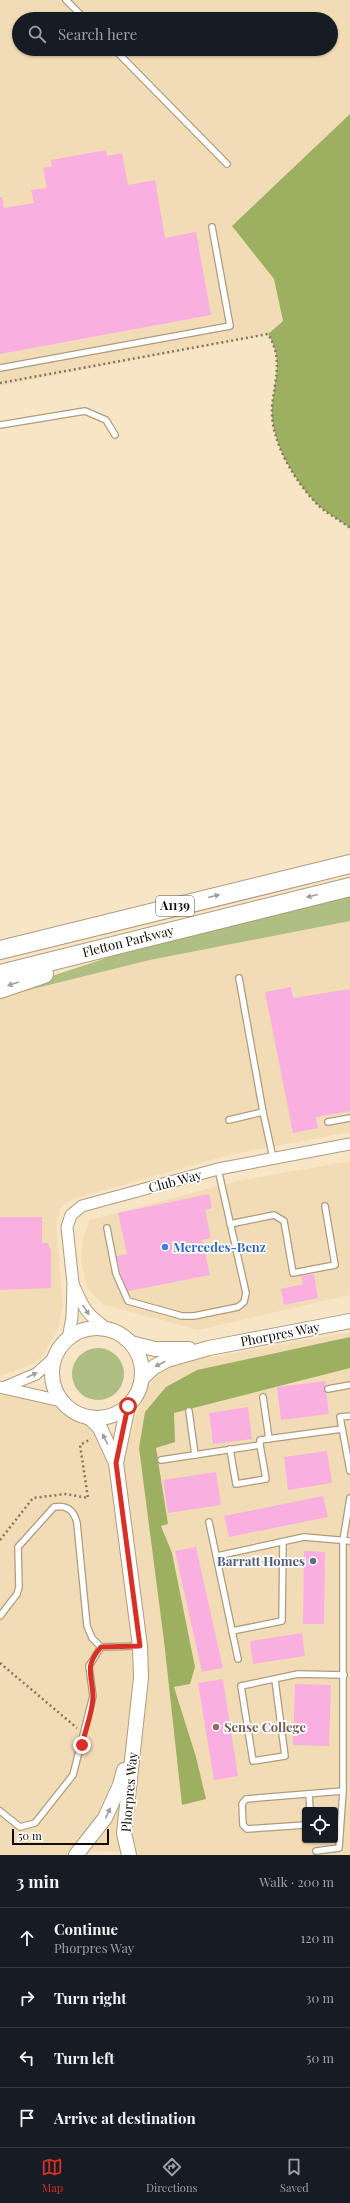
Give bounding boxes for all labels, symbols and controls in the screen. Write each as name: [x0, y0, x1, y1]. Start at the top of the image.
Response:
search box: [12, 12, 338, 56]
icon: search: [26, 23, 48, 45]
text: Search here: [58, 24, 137, 44]
one-way arrow: [208, 893, 221, 899]
one-way arrow: [306, 893, 318, 899]
road number: A1139: [156, 896, 194, 916]
street label: Fletton Parkway: [80, 921, 176, 960]
one-way arrow: [7, 981, 19, 987]
street label: Club Way: [146, 1165, 204, 1196]
place label: Mercedes-Benz: [173, 1238, 266, 1255]
marker: Mercedes-Benz: [160, 1242, 170, 1252]
one-way arrow: [82, 1305, 90, 1315]
street label: Phorpres Way: [239, 1317, 321, 1350]
one-way arrow: [155, 1360, 166, 1367]
one-way arrow: [26, 1372, 38, 1378]
route start: [119, 1397, 137, 1415]
one-way arrow: [102, 1434, 108, 1445]
place label: Barratt Homes: [217, 1552, 305, 1569]
marker: Barratt Homes: [308, 1556, 318, 1566]
place label: Sense College: [224, 1718, 307, 1735]
marker: Sense College: [211, 1722, 221, 1732]
route end: [73, 1736, 91, 1754]
street label: Phorpres Way: [117, 1751, 141, 1833]
one-way arrow: [105, 1807, 111, 1818]
map controls: [302, 1807, 338, 1843]
button: locate: [302, 1807, 338, 1843]
scale bar: [12, 1827, 109, 1846]
text: 50 m: [18, 1828, 42, 1843]
text: 3 min: [16, 1870, 59, 1892]
text: Walk · 200 m: [259, 1873, 334, 1890]
text: Continue: [54, 1919, 118, 1939]
icon: ahead: [16, 1927, 38, 1949]
text: 120 m: [300, 1929, 334, 1946]
text: Phorpres Way: [54, 1939, 134, 1956]
icon: right: [16, 1987, 38, 2009]
text: Turn right: [54, 1988, 127, 2008]
text: 30 m: [306, 1989, 334, 2006]
icon: left: [16, 2047, 38, 2069]
text: Turn left: [54, 2048, 115, 2068]
text: 50 m: [306, 2049, 334, 2066]
icon: arrive: [16, 2107, 38, 2129]
text: Arrive at destination: [54, 2108, 196, 2128]
tab: Map: [41, 2156, 63, 2195]
tab: Directions: [146, 2156, 197, 2195]
tab: Saved: [280, 2156, 309, 2195]

